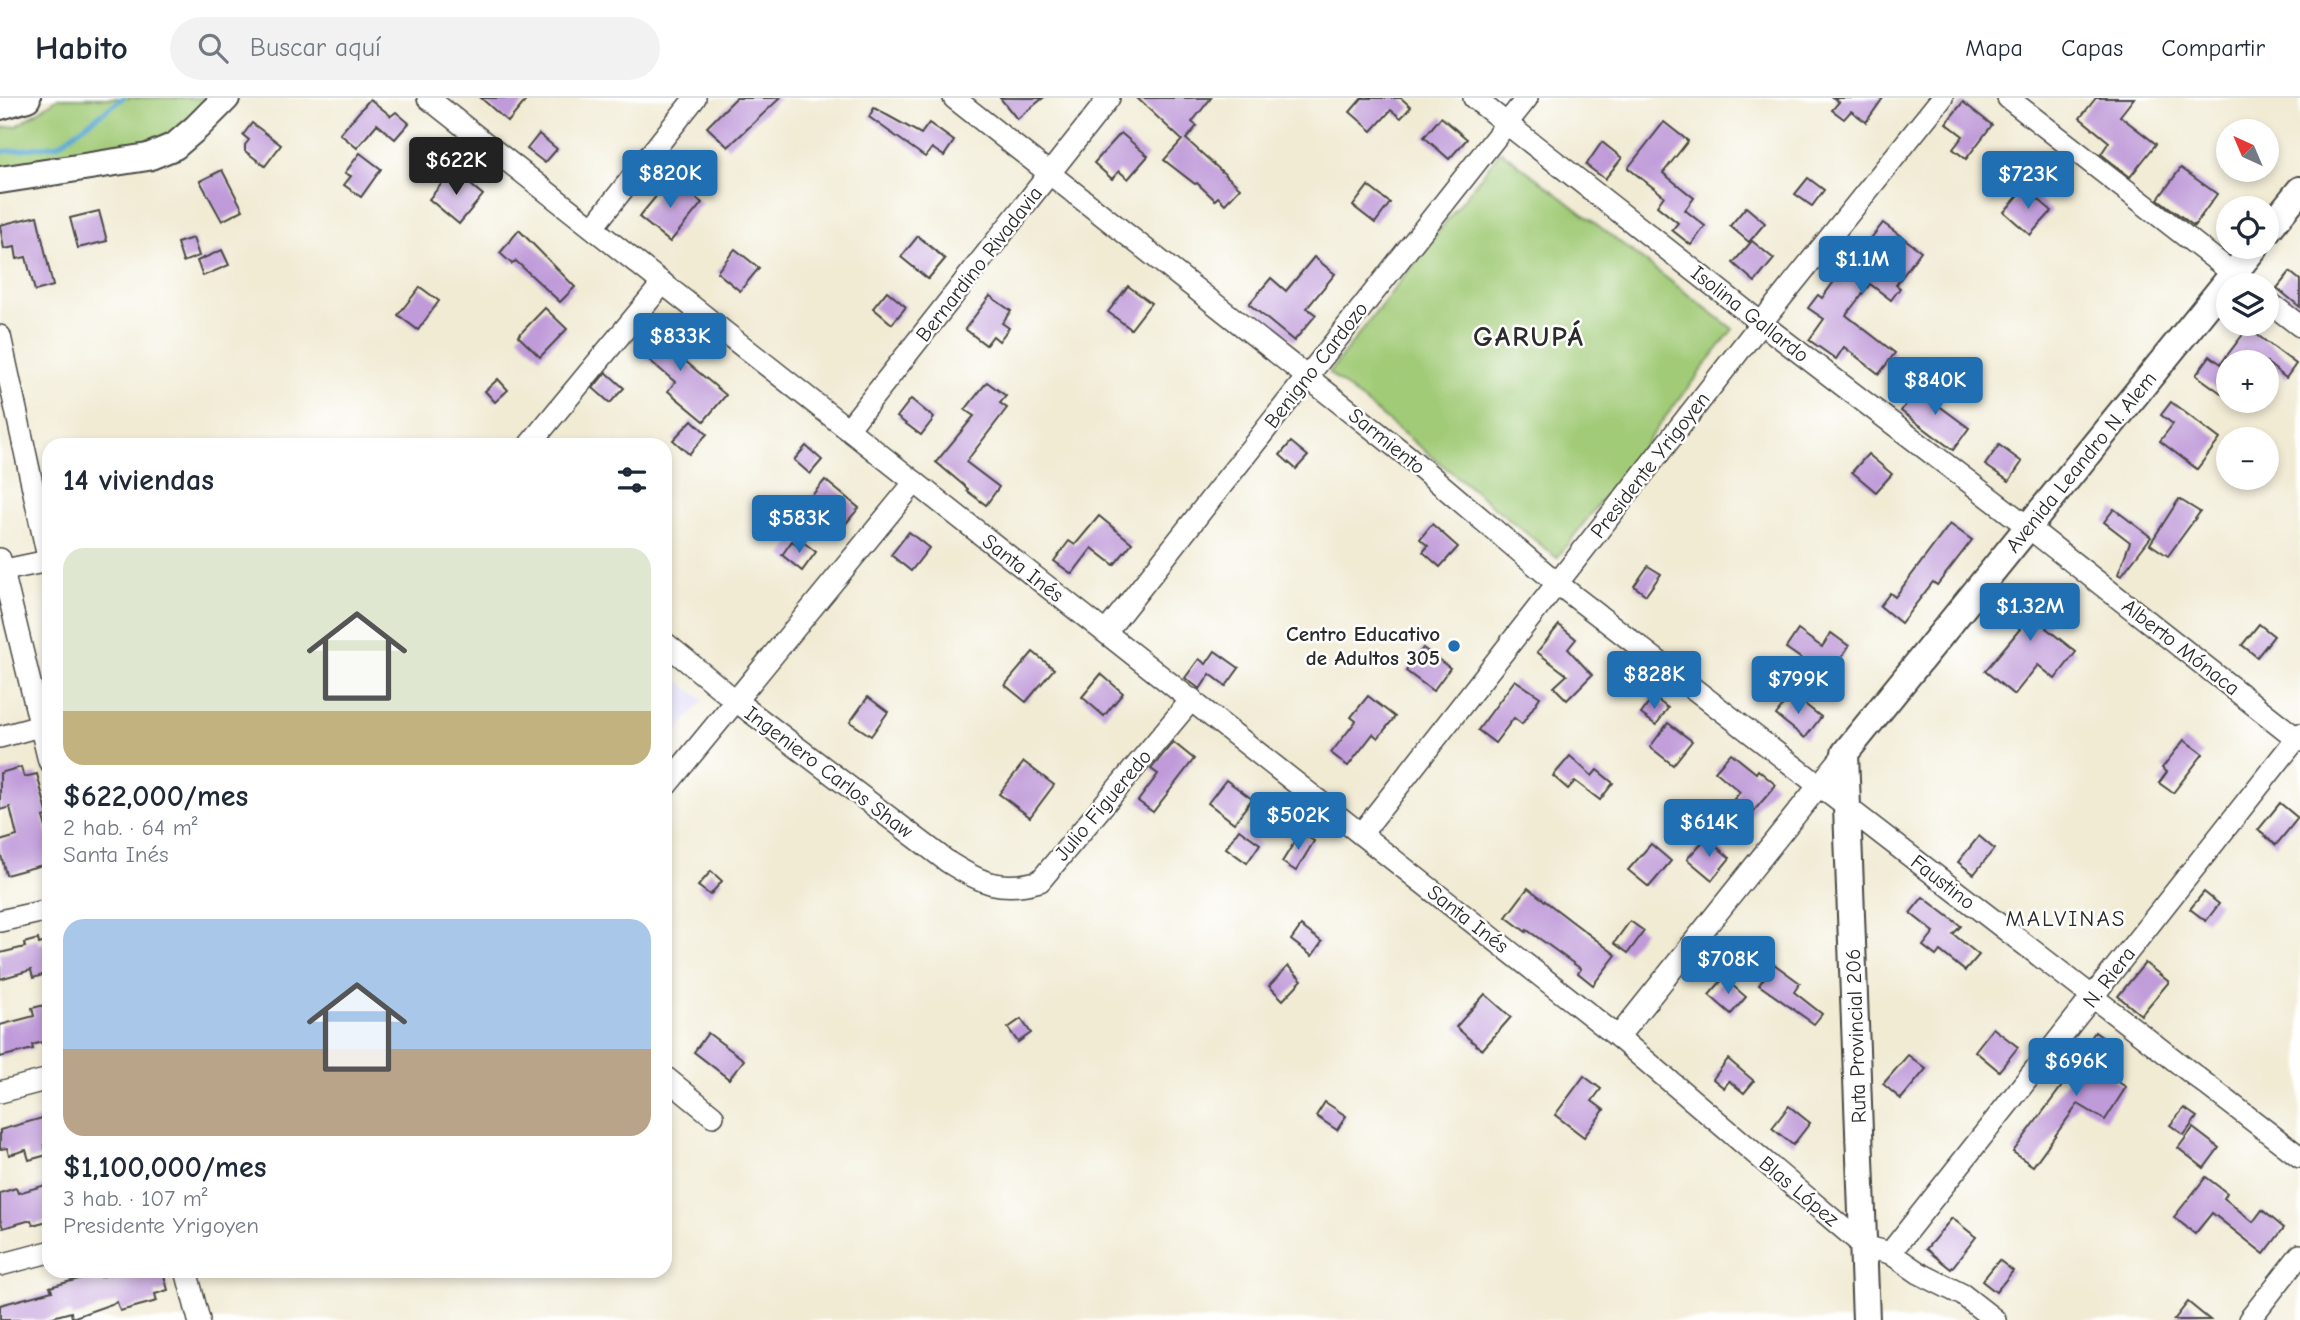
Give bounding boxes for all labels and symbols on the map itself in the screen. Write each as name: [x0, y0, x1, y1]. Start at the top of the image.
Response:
north arrow: [2216, 119, 2278, 182]
pin: $622K: [407, 138, 505, 197]
pin: $820K: [621, 150, 719, 210]
pin: $723K: [1979, 152, 2077, 211]
street label: Bernardino Rivadavia: [911, 182, 1047, 346]
pin: $1.1M: [1813, 236, 1911, 296]
street label: Isolina Gallardo: [1686, 261, 1814, 367]
street label: Benigno Cardozo: [1259, 297, 1373, 433]
pin: $833K: [631, 314, 729, 373]
district label: GARUPÁ: [1473, 320, 1585, 353]
pin: $840K: [1886, 358, 1984, 417]
street label: Avenida Leandro N. Alem: [2001, 367, 2161, 557]
street label: Presidente Yrigoyen: [1585, 387, 1715, 543]
street label: Sarmiento: [1344, 403, 1430, 479]
pin: $583K: [750, 496, 848, 555]
street label: Santa Inés: [978, 529, 1068, 607]
pin: $1.32M: [1973, 584, 2087, 643]
street label: Alberto Mónaca: [2117, 594, 2245, 700]
place label: Centro Educativo de Adultos 305: [1286, 622, 1440, 670]
marker: Centro Educativo de Adultos 305: [1446, 638, 1462, 654]
pin: $828K: [1605, 652, 1703, 711]
pin: $799K: [1749, 656, 1847, 716]
street label: Ingeniero Carlos Shaw: [740, 701, 918, 843]
street label: Julio Figueredo: [1050, 745, 1156, 865]
pin: $502K: [1249, 792, 1347, 852]
pin: $614K: [1660, 800, 1758, 859]
street label: Faustino: [1906, 850, 1980, 914]
street label: Santa Inés: [1423, 880, 1513, 958]
district label: MALVINAS: [2005, 905, 2127, 932]
pin: $708K: [1679, 936, 1777, 996]
street label: N. Riera: [2078, 942, 2140, 1012]
street label: Ruta Provincial 206: [1841, 948, 1871, 1124]
pin: $696K: [2027, 1038, 2125, 1098]
street label: Blas López: [1754, 1151, 1844, 1231]

